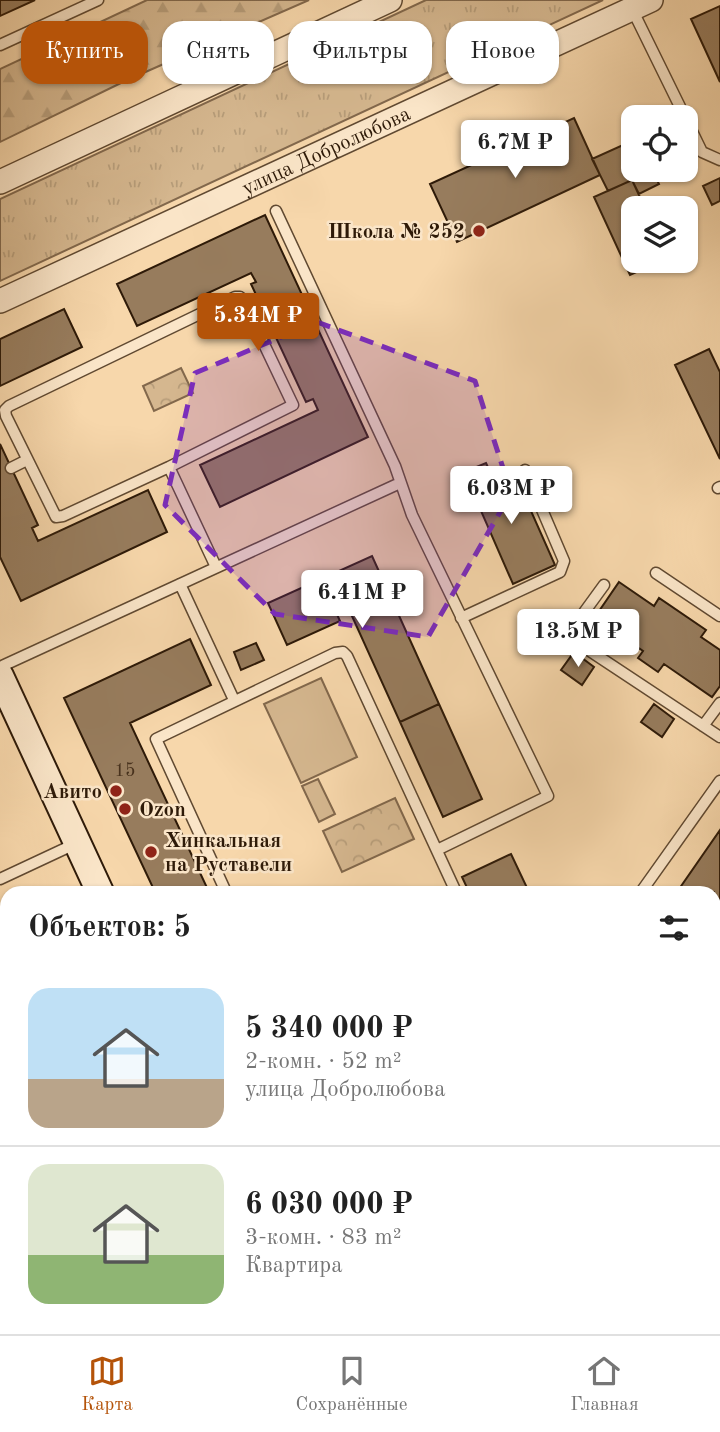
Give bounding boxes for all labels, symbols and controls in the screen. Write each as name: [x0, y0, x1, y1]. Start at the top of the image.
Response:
chip: Купить: [21, 21, 148, 84]
chip: Снять: [162, 21, 274, 84]
chip: Фильтры: [288, 21, 432, 84]
chip: Новое: [446, 21, 559, 84]
street label: улица Добролюбова: [239, 104, 414, 200]
map controls: [621, 105, 698, 273]
button: locate: [621, 105, 698, 182]
pin: 6.7M ₽: [458, 120, 572, 180]
text: 6.7M ₽: [477, 131, 553, 154]
button: layers: [621, 196, 698, 273]
place label: Школа № 252: [328, 222, 465, 243]
marker: Школа № 252: [471, 223, 487, 239]
pin: 5.34M ₽: [193, 294, 323, 353]
text: 5.34M ₽: [213, 304, 303, 327]
pin: 6.03M ₽: [446, 466, 576, 526]
text: 6.03M ₽: [466, 477, 556, 500]
pin: 6.41M ₽: [297, 570, 427, 630]
text: 6.41M ₽: [317, 581, 407, 604]
pin: 13.5M ₽: [513, 610, 643, 669]
text: 13.5M ₽: [533, 620, 623, 643]
house number: 15: [115, 762, 135, 780]
place label: Авито: [43, 782, 102, 803]
marker: Авито: [108, 783, 124, 799]
place label: Ozon: [139, 800, 186, 821]
marker: Ozon: [117, 801, 133, 817]
place label: Хинкальная на Руставели: [165, 831, 292, 876]
marker: Хинкальная на Руставели: [143, 844, 159, 860]
icon: filters: [655, 909, 693, 947]
text: Объектов: 5: [28, 913, 191, 943]
text: 5 340 000 ₽: [245, 1014, 413, 1044]
icon: home: [84, 1016, 168, 1100]
text: 2-комн. · 52 m²: [245, 1050, 402, 1073]
text: улица Добролюбова: [245, 1078, 446, 1101]
text: 6 030 000 ₽: [245, 1190, 413, 1220]
icon: home: [84, 1192, 168, 1276]
text: 3-комн. · 83 m²: [245, 1226, 402, 1249]
text: Квартира: [245, 1254, 343, 1277]
tab: Карта: [81, 1352, 133, 1417]
tab: Сохранённые: [296, 1352, 408, 1417]
tab: Главная: [570, 1352, 639, 1417]

